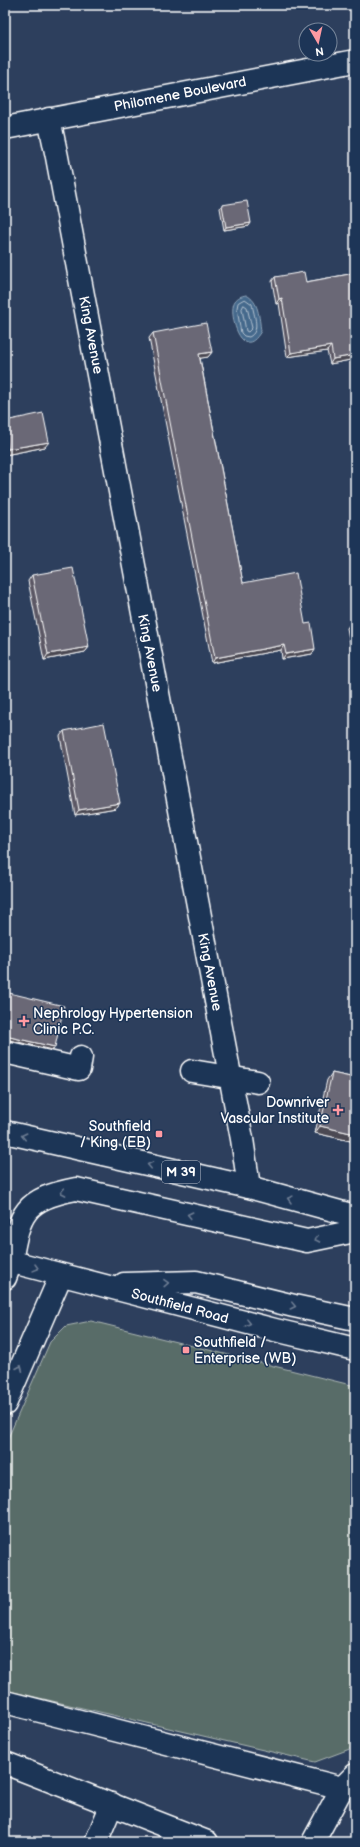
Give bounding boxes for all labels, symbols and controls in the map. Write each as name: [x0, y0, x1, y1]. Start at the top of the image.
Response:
north arrow: [298, 22, 338, 62]
text: N: [314, 44, 325, 58]
street label: Philomene Boulevard: [112, 73, 248, 115]
street label: King Avenue: [75, 295, 107, 375]
street label: King Avenue: [134, 613, 166, 693]
street label: King Avenue: [194, 932, 226, 1012]
place label: Nephrology Hypertension Clinic P.C.: [33, 1005, 193, 1038]
marker: Nephrology Hypertension Clinic P.C.: [18, 1015, 30, 1027]
place label: Downriver Vascular Institute: [221, 1094, 330, 1127]
marker: Downriver Vascular Institute: [332, 1104, 344, 1116]
place label: Southfield / King (EB): [80, 1118, 151, 1151]
marker: Southfield / King (EB): [154, 1129, 164, 1139]
one-way arrow: [20, 1133, 27, 1141]
one-way arrow: [147, 1161, 154, 1170]
road number: M 39: [162, 1161, 200, 1183]
one-way arrow: [60, 1187, 66, 1196]
one-way arrow: [287, 1195, 294, 1204]
one-way arrow: [187, 1211, 193, 1219]
one-way arrow: [314, 1234, 320, 1242]
one-way arrow: [33, 1264, 39, 1272]
one-way arrow: [163, 1279, 169, 1287]
street label: Southfield Road: [130, 1285, 230, 1327]
one-way arrow: [289, 1301, 296, 1310]
one-way arrow: [245, 1319, 251, 1327]
place label: Southfield / Enterprise (WB): [194, 1334, 296, 1367]
marker: Southfield / Enterprise (WB): [181, 1345, 191, 1355]
one-way arrow: [16, 1364, 24, 1371]

